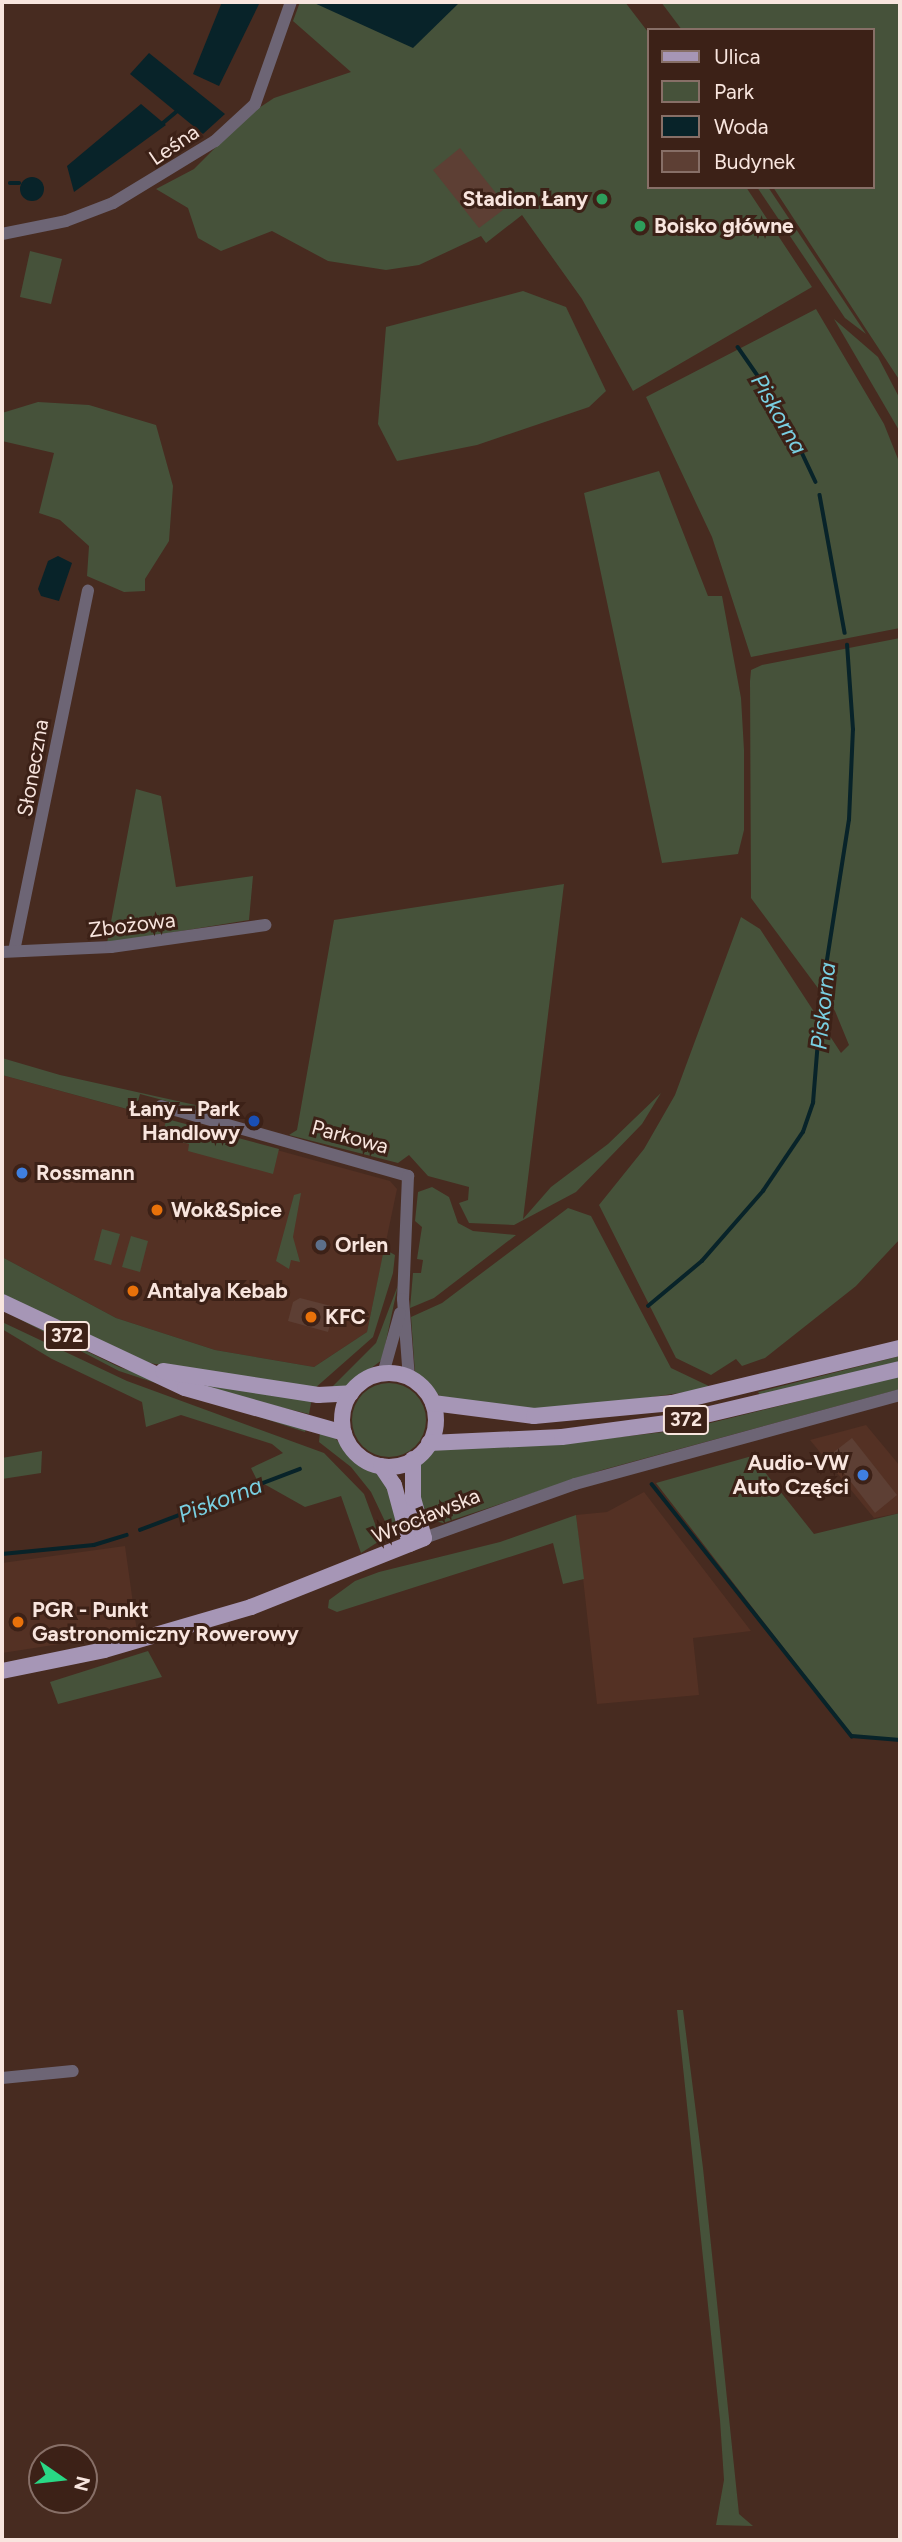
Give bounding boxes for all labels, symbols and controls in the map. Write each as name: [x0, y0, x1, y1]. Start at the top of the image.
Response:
legend: [646, 28, 874, 189]
text: Ulica: [714, 44, 760, 69]
text: Park: [714, 79, 754, 104]
text: Woda: [714, 114, 769, 139]
street label: Leśna: [144, 119, 204, 171]
text: Budynek: [714, 149, 795, 174]
place label: Stadion Łany: [462, 186, 588, 212]
marker: Stadion Łany: [594, 191, 610, 207]
place label: Boisko główne: [654, 213, 794, 239]
marker: Boisko główne: [632, 218, 648, 234]
water label: Piskorna: [745, 369, 813, 459]
street label: Słoneczna: [12, 717, 54, 819]
street label: Zbożowa: [87, 907, 177, 943]
water label: Piskorna: [805, 961, 841, 1051]
place label: Łany – Park Handlowy: [129, 1096, 240, 1146]
marker: Łany – Park Handlowy: [246, 1113, 262, 1129]
street label: Parkowa: [309, 1115, 391, 1159]
place label: Rossmann: [36, 1160, 135, 1186]
marker: Rossmann: [14, 1165, 30, 1181]
place label: Wok&Spice: [171, 1197, 282, 1223]
marker: Wok&Spice: [149, 1202, 165, 1218]
place label: Orlen: [335, 1232, 388, 1258]
marker: Orlen: [313, 1237, 329, 1253]
place label: Antalya Kebab: [147, 1278, 288, 1304]
marker: Antalya Kebab: [125, 1283, 141, 1299]
place label: KFC: [325, 1304, 366, 1330]
marker: KFC: [303, 1309, 319, 1325]
road number: 372: [42, 1320, 92, 1352]
road number: 372: [662, 1404, 710, 1436]
place label: Audio-VW Auto Części: [733, 1450, 849, 1500]
marker: Audio-VW Auto Części: [855, 1467, 871, 1483]
water label: Piskorna: [174, 1471, 266, 1529]
street label: Wrocławska: [368, 1483, 484, 1549]
place label: PGR - Punkt Gastronomiczny Rowerowy: [32, 1597, 299, 1647]
marker: PGR - Punkt Gastronomiczny Rowerowy: [10, 1614, 26, 1630]
north arrow: [28, 2444, 98, 2514]
text: N: [69, 2474, 95, 2494]

